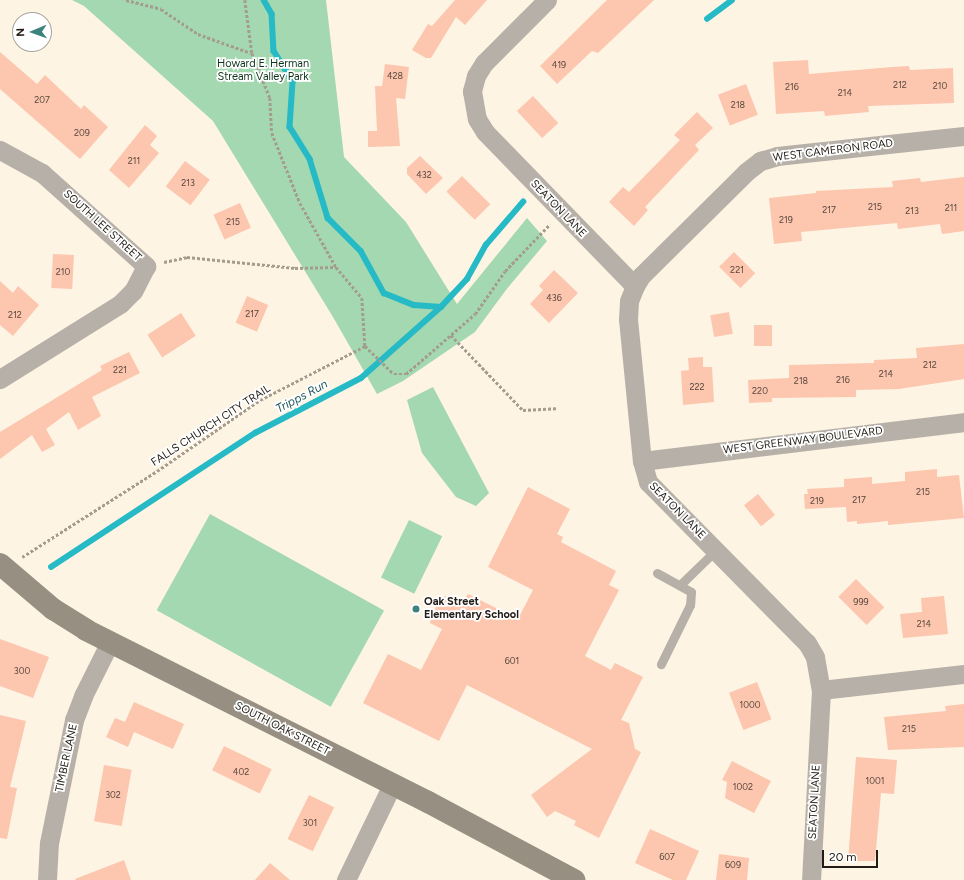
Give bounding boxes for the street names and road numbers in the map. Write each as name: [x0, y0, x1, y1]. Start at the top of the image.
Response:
street label: WEST CAMERON ROAD: [772, 137, 894, 165]
street label: SEATON LANE: [527, 178, 589, 240]
street label: SOUTH LEE STREET: [60, 188, 144, 264]
street label: FALLS CHURCH CITY TRAIL: [149, 382, 273, 470]
street label: WEST GREENWAY BOULEVARD: [722, 425, 884, 457]
street label: SEATON LANE: [646, 480, 708, 542]
street label: SOUTH OAK STREET: [233, 699, 331, 759]
street label: TIMBER LANE: [53, 723, 81, 793]
street label: SEATON LANE: [806, 764, 824, 840]

